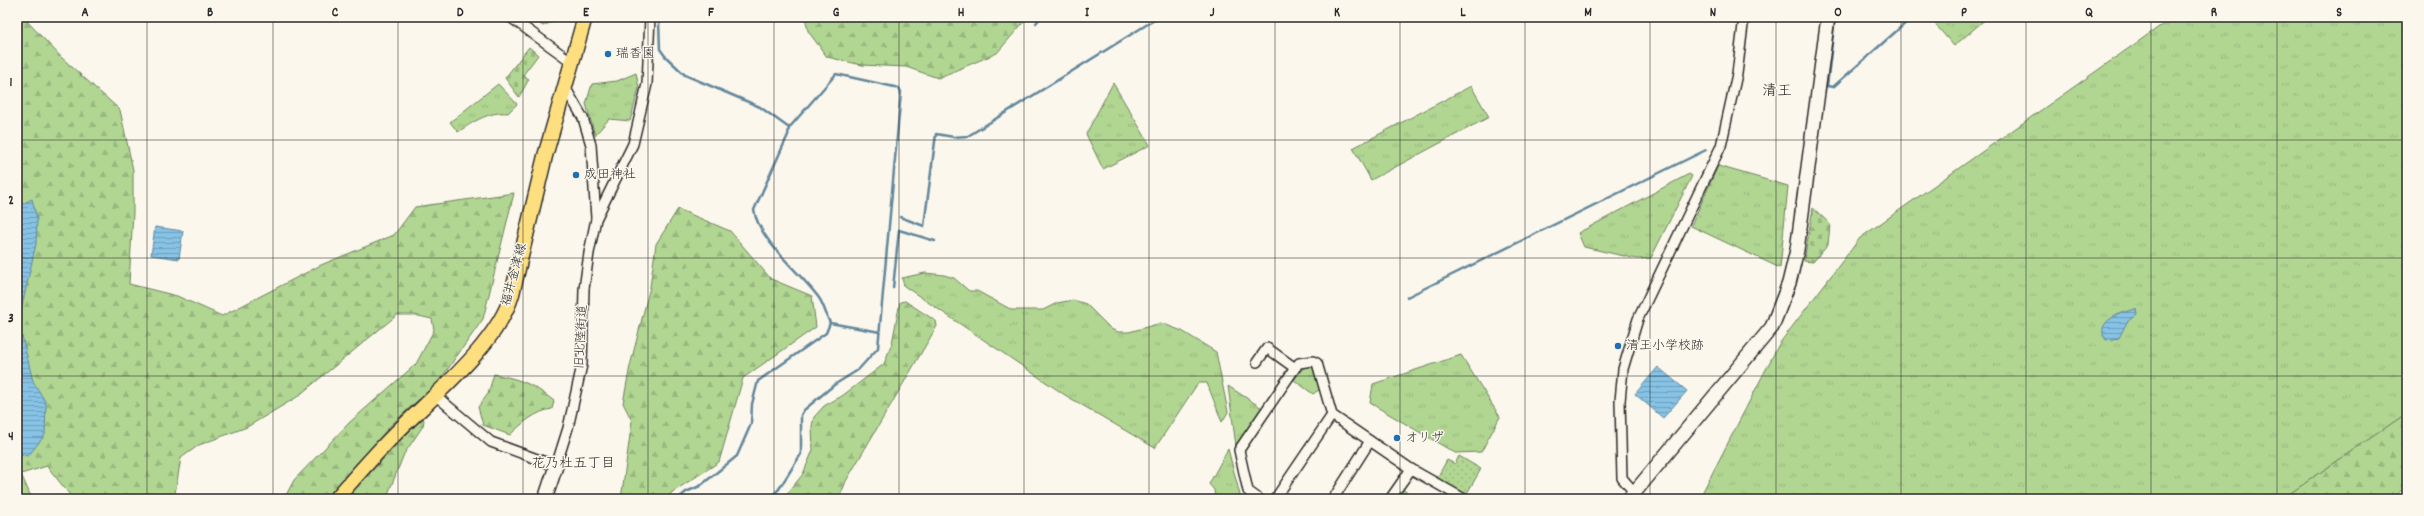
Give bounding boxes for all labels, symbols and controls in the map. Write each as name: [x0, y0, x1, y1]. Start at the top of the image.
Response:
text: A: [81, 4, 89, 23]
text: B: [207, 4, 213, 23]
text: C: [332, 4, 339, 23]
text: D: [457, 4, 464, 23]
text: E: [583, 4, 590, 23]
text: F: [708, 4, 714, 23]
text: G: [833, 4, 840, 23]
text: H: [958, 4, 965, 23]
text: I: [1085, 4, 1090, 23]
text: J: [1210, 4, 1215, 23]
text: K: [1334, 4, 1340, 23]
text: L: [1460, 4, 1466, 23]
text: M: [1584, 4, 1592, 23]
text: N: [1710, 4, 1716, 23]
text: O: [1834, 4, 1842, 23]
text: P: [1961, 4, 1967, 23]
text: Q: [2085, 4, 2093, 23]
text: R: [2211, 4, 2217, 23]
text: S: [2336, 4, 2342, 23]
place label: 瑞香園: [616, 45, 655, 64]
marker: 瑞香園: [603, 49, 613, 59]
text: 1: [10, 74, 13, 93]
district label: 清王: [1762, 81, 1792, 103]
place label: 成田神社: [584, 166, 636, 185]
marker: 成田神社: [571, 170, 581, 180]
text: 2: [8, 192, 14, 211]
street label: 福井金津線: [497, 240, 533, 309]
street label: 旧北陸街道: [571, 304, 593, 370]
text: 3: [8, 310, 14, 329]
place label: 清王小学校跡: [1626, 337, 1704, 356]
marker: 清王小学校跡: [1613, 341, 1623, 351]
text: 4: [8, 428, 14, 447]
place label: オリザ: [1405, 429, 1444, 448]
marker: オリザ: [1392, 433, 1402, 443]
district label: 花乃杜五丁目: [531, 454, 615, 474]

